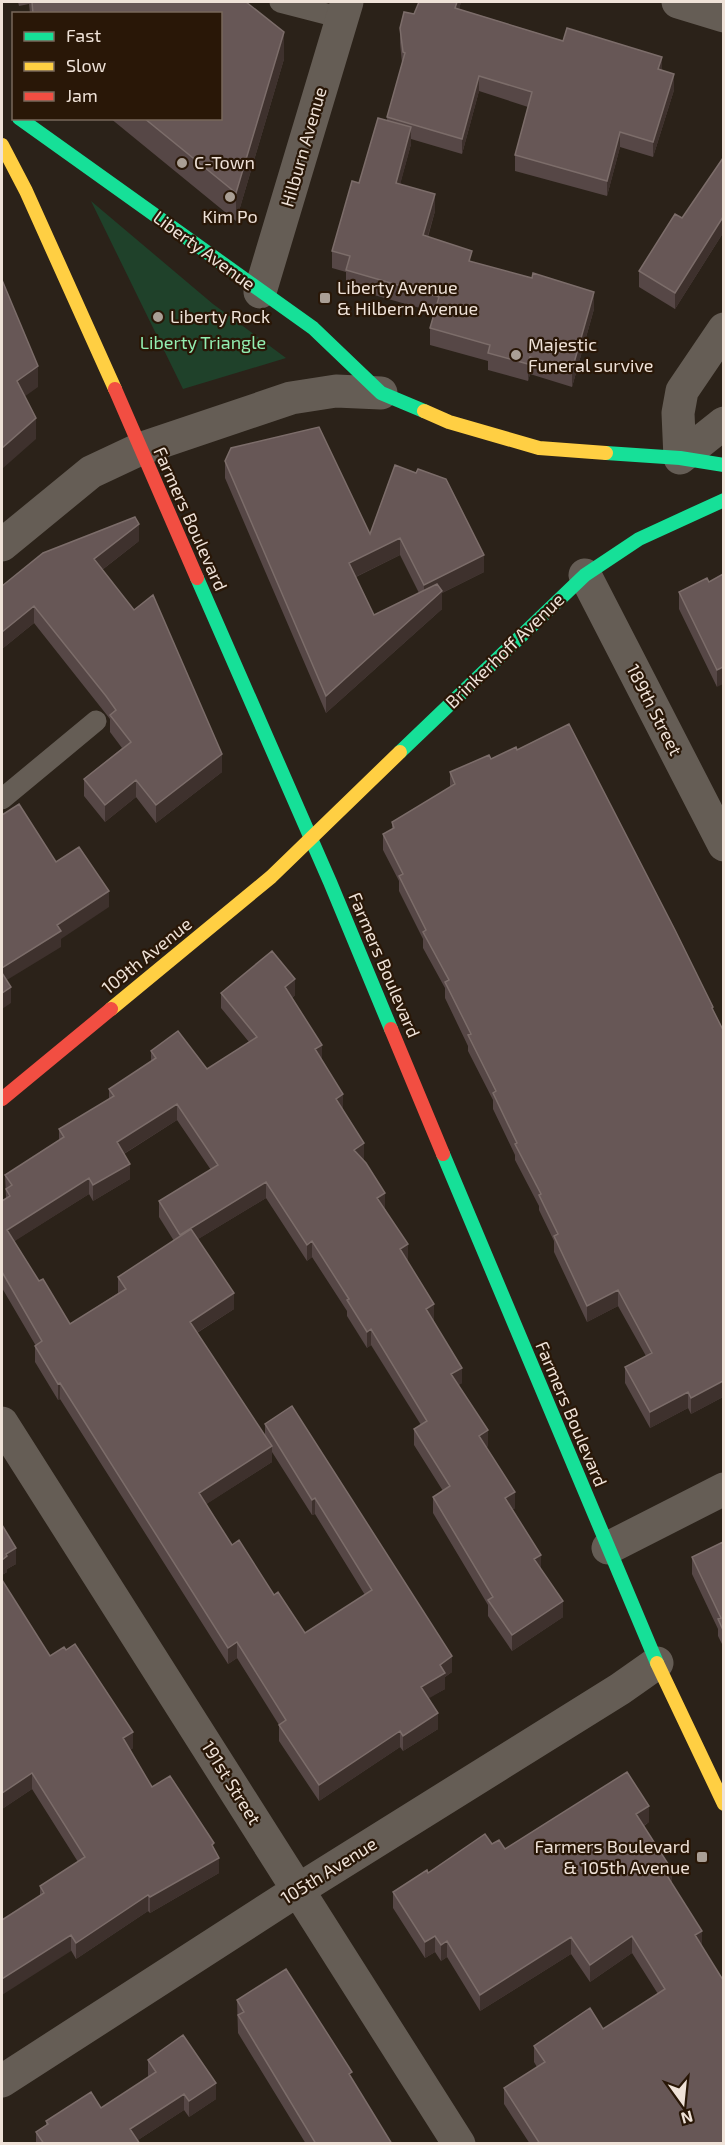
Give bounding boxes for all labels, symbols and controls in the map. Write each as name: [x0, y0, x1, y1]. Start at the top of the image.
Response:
legend: [12, 12, 222, 120]
text: Fast: [66, 24, 101, 46]
text: Slow: [66, 54, 107, 76]
text: Jam: [66, 84, 98, 106]
street label: Hilburn Avenue: [275, 84, 331, 209]
place label: C-Town: [194, 151, 255, 173]
marker: C-Town: [175, 156, 189, 170]
marker: Kim Po: [223, 190, 237, 204]
place label: Kim Po: [202, 205, 258, 227]
street label: Liberty Avenue: [149, 206, 260, 295]
place label: Liberty Avenue & Hilbern Avenue: [337, 276, 478, 319]
marker: Liberty Avenue & Hilbern Avenue: [318, 291, 332, 305]
place label: Liberty Rock: [170, 305, 270, 327]
marker: Liberty Rock: [151, 310, 165, 324]
park label: Liberty Triangle: [140, 331, 266, 353]
place label: Majestic Funeral survive: [528, 333, 654, 376]
marker: Majestic Funeral survive: [509, 348, 523, 362]
street label: Farmers Boulevard: [149, 443, 233, 594]
street label: Brinkerhoff Avenue: [440, 588, 568, 713]
street label: 189th Street: [622, 660, 687, 759]
street label: Farmers Boulevard: [344, 889, 425, 1040]
street label: 109th Avenue: [97, 912, 196, 998]
street label: Farmers Boulevard: [531, 1338, 612, 1489]
street label: 191st Street: [197, 1736, 266, 1829]
street label: 105th Avenue: [276, 1832, 380, 1908]
place label: Farmers Boulevard & 105th Avenue: [535, 1835, 690, 1878]
marker: Farmers Boulevard & 105th Avenue: [695, 1850, 709, 1864]
north arrow: [653, 2073, 713, 2133]
text: N: [679, 2107, 695, 2129]

